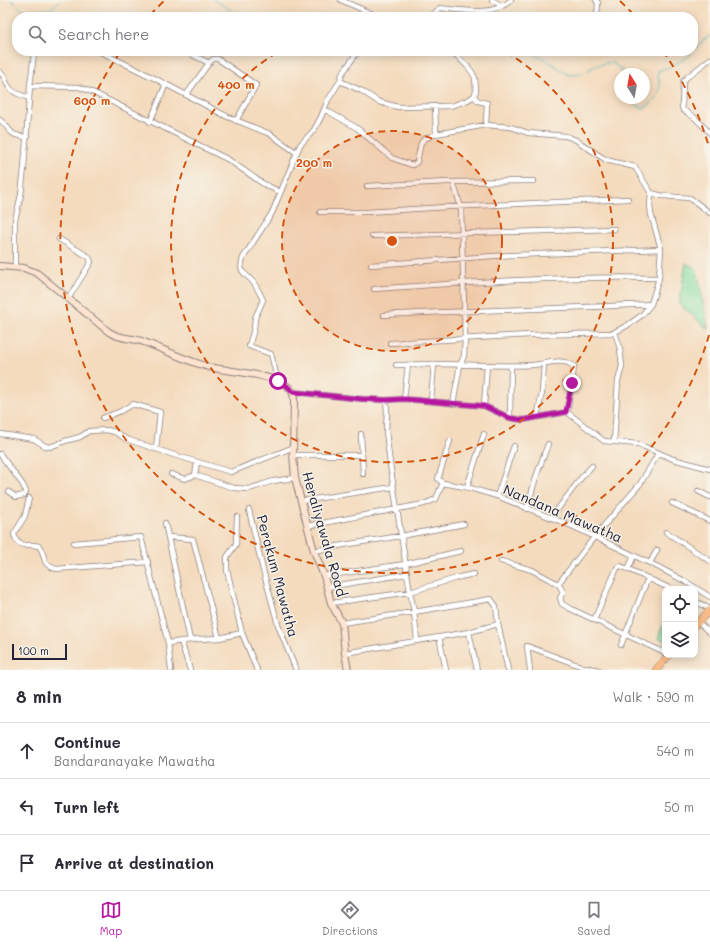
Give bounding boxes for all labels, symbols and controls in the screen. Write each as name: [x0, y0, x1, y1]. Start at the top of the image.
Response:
search box: [12, 12, 698, 56]
icon: search: [26, 23, 48, 45]
text: Search here: [58, 24, 149, 44]
north arrow: [614, 68, 650, 104]
text: 400 m: [218, 76, 254, 92]
text: 600 m: [74, 92, 110, 108]
text: 200 m: [296, 154, 332, 170]
centre of rings: [385, 234, 399, 248]
route start: [269, 372, 287, 390]
route end: [563, 374, 581, 392]
street label: Heraliyawala Road: [298, 469, 352, 599]
street label: Nandana Mawatha: [501, 479, 625, 547]
street label: Perakum Mawatha: [253, 513, 303, 639]
map controls: [662, 586, 698, 658]
button: locate: [662, 586, 698, 622]
button: layers: [662, 622, 698, 658]
scale bar: [12, 642, 67, 661]
text: 100 m: [18, 643, 49, 658]
text: 8 min: [16, 685, 62, 707]
text: Walk · 590 m: [613, 688, 694, 705]
text: Continue: [54, 732, 121, 752]
icon: ahead: [16, 740, 38, 762]
text: 540 m: [656, 742, 694, 759]
text: Bandaranayake Mawatha: [54, 752, 215, 769]
icon: left: [16, 796, 38, 818]
text: Turn left: [54, 797, 119, 817]
text: 50 m: [664, 798, 694, 815]
icon: arrive: [16, 852, 38, 874]
text: Arrive at destination: [54, 853, 214, 873]
tab: Map: [100, 899, 122, 938]
tab: Directions: [322, 899, 378, 938]
tab: Saved: [577, 899, 610, 938]

